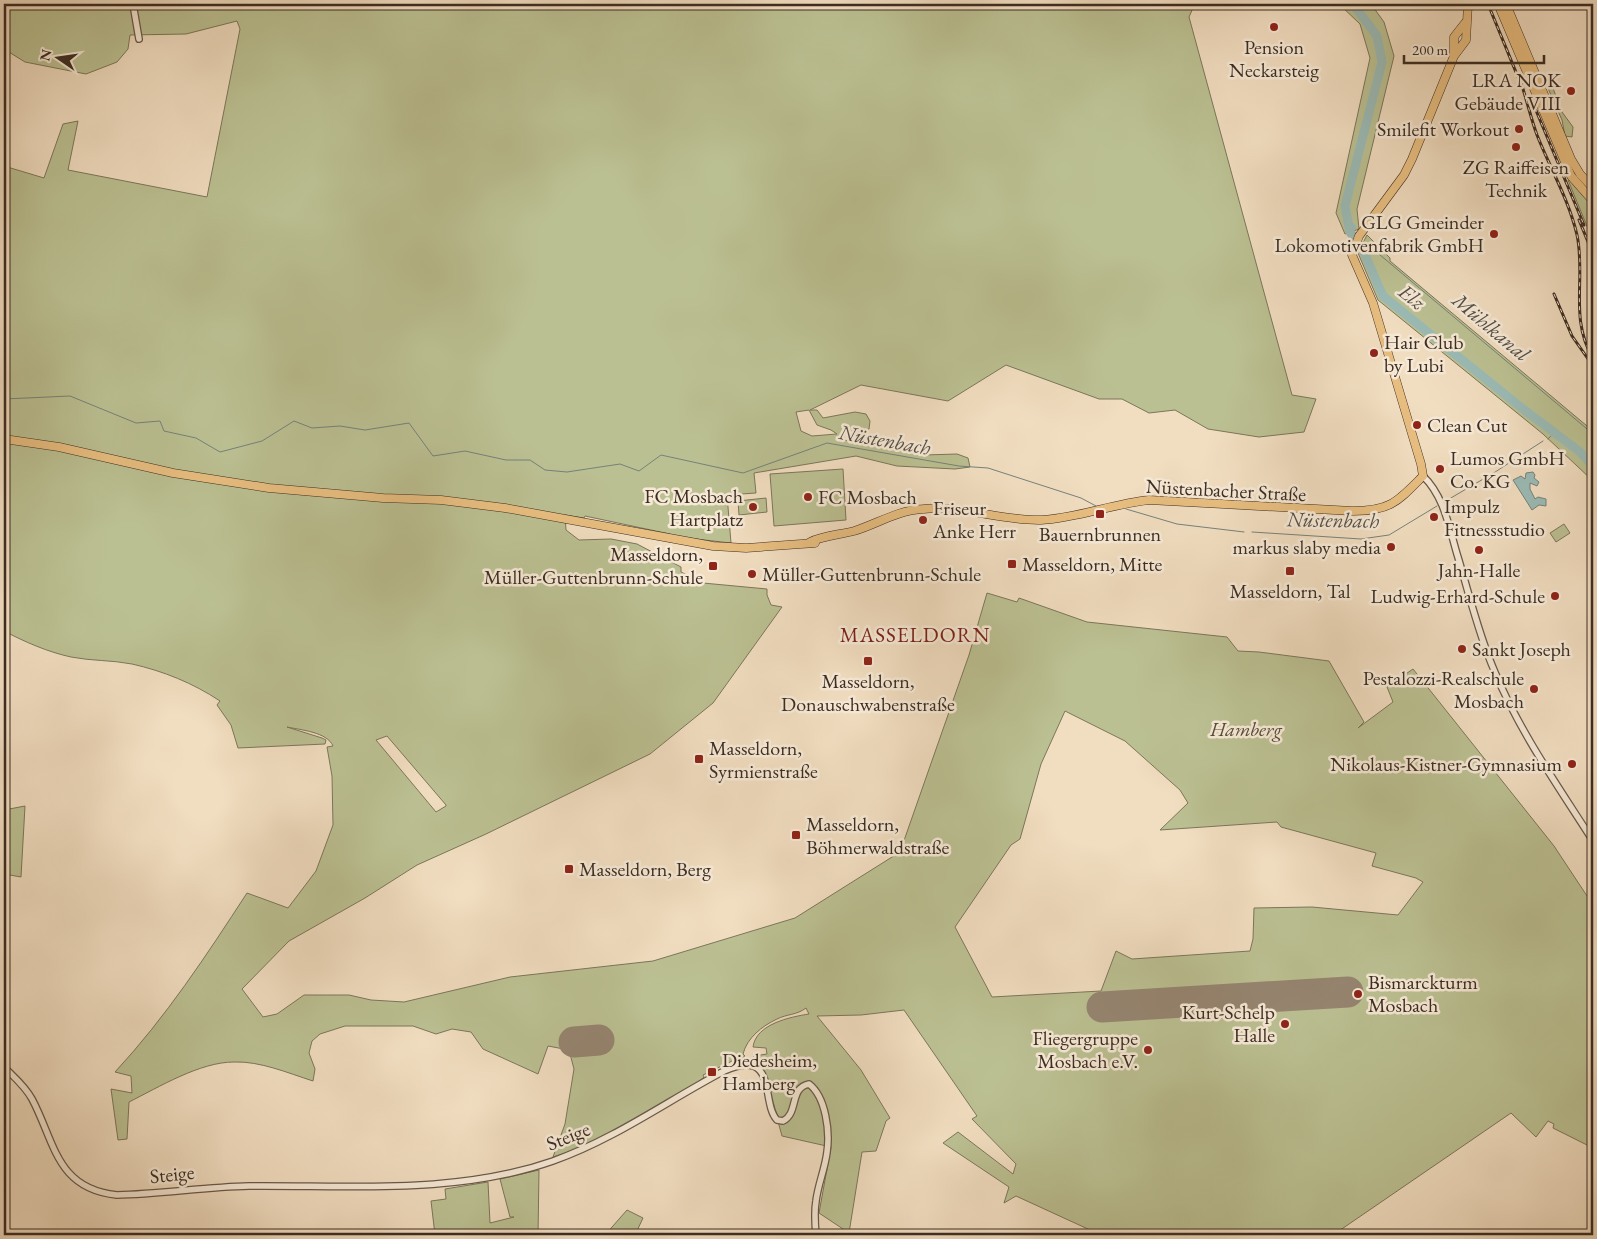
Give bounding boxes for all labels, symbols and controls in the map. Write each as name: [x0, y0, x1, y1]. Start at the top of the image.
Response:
marker: Pension Neckarsteig: [1268, 21, 1280, 33]
north arrow: [32, 32, 82, 82]
scale bar: [1404, 32, 1544, 64]
place label: Pension Neckarsteig: [1229, 34, 1319, 83]
text: 200 m: [1412, 40, 1449, 59]
text: N: [35, 47, 56, 63]
place label: LRA NOK Gebäude VIII: [1454, 67, 1561, 116]
marker: LRA NOK Gebäude VIII: [1565, 85, 1577, 97]
place label: Smilefit Workout: [1377, 116, 1510, 142]
marker: Smilefit Workout: [1513, 123, 1525, 135]
marker: ZG Raiffeisen Technik: [1510, 141, 1522, 153]
place label: ZG Raiffeisen Technik: [1463, 154, 1570, 203]
place label: GLG Gmeinder Lokomotivenfabrik GmbH: [1274, 209, 1484, 258]
marker: GLG Gmeinder Lokomotivenfabrik GmbH: [1488, 228, 1500, 240]
water label: Elz: [1393, 277, 1431, 316]
water label: Mühlkanal: [1445, 285, 1536, 367]
place label: Hair Club by Lubi: [1384, 329, 1464, 378]
marker: Hair Club by Lubi: [1368, 347, 1380, 359]
place label: Clean Cut: [1427, 412, 1508, 438]
water label: Nüstenbach: [836, 418, 933, 461]
marker: Clean Cut: [1411, 419, 1423, 431]
place label: Lumos GmbH Co. KG: [1450, 445, 1565, 494]
marker: Lumos GmbH Co. KG: [1434, 463, 1446, 475]
street label: Nüstenbacher Straße: [1145, 473, 1307, 507]
place label: FC Mosbach Hartplatz: [644, 483, 743, 532]
place label: FC Mosbach: [818, 484, 917, 510]
marker: FC Mosbach: [802, 491, 814, 503]
place label: Impulz Fitnessstudio: [1444, 493, 1545, 542]
place label: Friseur Anke Herr: [932, 495, 1016, 544]
marker: FC Mosbach Hartplatz: [747, 501, 759, 513]
water label: Nüstenbach: [1285, 505, 1380, 534]
marker: Bauernbrunnen: [1094, 508, 1106, 520]
marker: Impulz Fitnessstudio: [1428, 511, 1440, 523]
marker: Friseur Anke Herr: [917, 514, 929, 526]
place label: Bauernbrunnen: [1039, 521, 1162, 547]
place label: markus slaby media: [1232, 534, 1381, 560]
place label: Masseldorn, Müller-Guttenbrunn-Schule: [484, 541, 703, 590]
marker: markus slaby media: [1385, 541, 1397, 553]
marker: Jahn-Halle: [1473, 544, 1485, 556]
place label: Masseldorn, Mitte: [1022, 551, 1162, 577]
place label: Jahn-Halle: [1436, 557, 1521, 583]
marker: Masseldorn, Mitte: [1006, 558, 1018, 570]
marker: Masseldorn, Müller-Guttenbrunn-Schule: [707, 560, 719, 572]
place label: Müller-Guttenbrunn-Schule: [762, 561, 981, 587]
marker: Masseldorn, Tal: [1284, 565, 1296, 577]
marker: Müller-Guttenbrunn-Schule: [746, 568, 758, 580]
place label: Masseldorn, Tal: [1229, 578, 1351, 604]
place label: Ludwig-Erhard-Schule: [1370, 583, 1545, 609]
marker: Ludwig-Erhard-Schule: [1549, 590, 1561, 602]
district label: MASSELDORN: [840, 621, 990, 648]
place label: Sankt Joseph: [1472, 636, 1571, 662]
marker: Sankt Joseph: [1456, 643, 1468, 655]
marker: Masseldorn, Donauschwabenstraße: [862, 655, 874, 667]
place label: Pestalozzi-Realschule Mosbach: [1363, 665, 1524, 714]
place label: Masseldorn, Donauschwabenstraße: [781, 668, 955, 717]
marker: Pestalozzi-Realschule Mosbach: [1528, 683, 1540, 695]
park label: Hamberg: [1209, 716, 1282, 742]
place label: Masseldorn, Syrmienstraße: [709, 735, 818, 784]
place label: Nikolaus-Kistner-Gymnasium: [1330, 751, 1562, 777]
marker: Masseldorn, Syrmienstraße: [693, 753, 705, 765]
marker: Nikolaus-Kistner-Gymnasium: [1566, 758, 1578, 770]
place label: Masseldorn, Böhmerwaldstraße: [806, 811, 949, 860]
marker: Masseldorn, Böhmerwaldstraße: [790, 829, 802, 841]
place label: Masseldorn, Berg: [579, 856, 711, 882]
marker: Masseldorn, Berg: [563, 863, 575, 875]
place label: Bismarckturm Mosbach: [1368, 969, 1478, 1018]
marker: Bismarckturm Mosbach: [1352, 988, 1364, 1000]
place label: Kurt-Schelp Halle: [1182, 999, 1275, 1048]
marker: Kurt-Schelp Halle: [1279, 1018, 1291, 1030]
place label: Fliegergruppe Mosbach e.V.: [1033, 1025, 1138, 1074]
marker: Fliegergruppe Mosbach e.V.: [1142, 1044, 1154, 1056]
place label: Diedesheim, Hamberg: [722, 1047, 817, 1096]
marker: Diedesheim, Hamberg: [706, 1066, 718, 1078]
street label: Steige: [542, 1115, 594, 1156]
street label: Steige: [148, 1159, 196, 1189]

